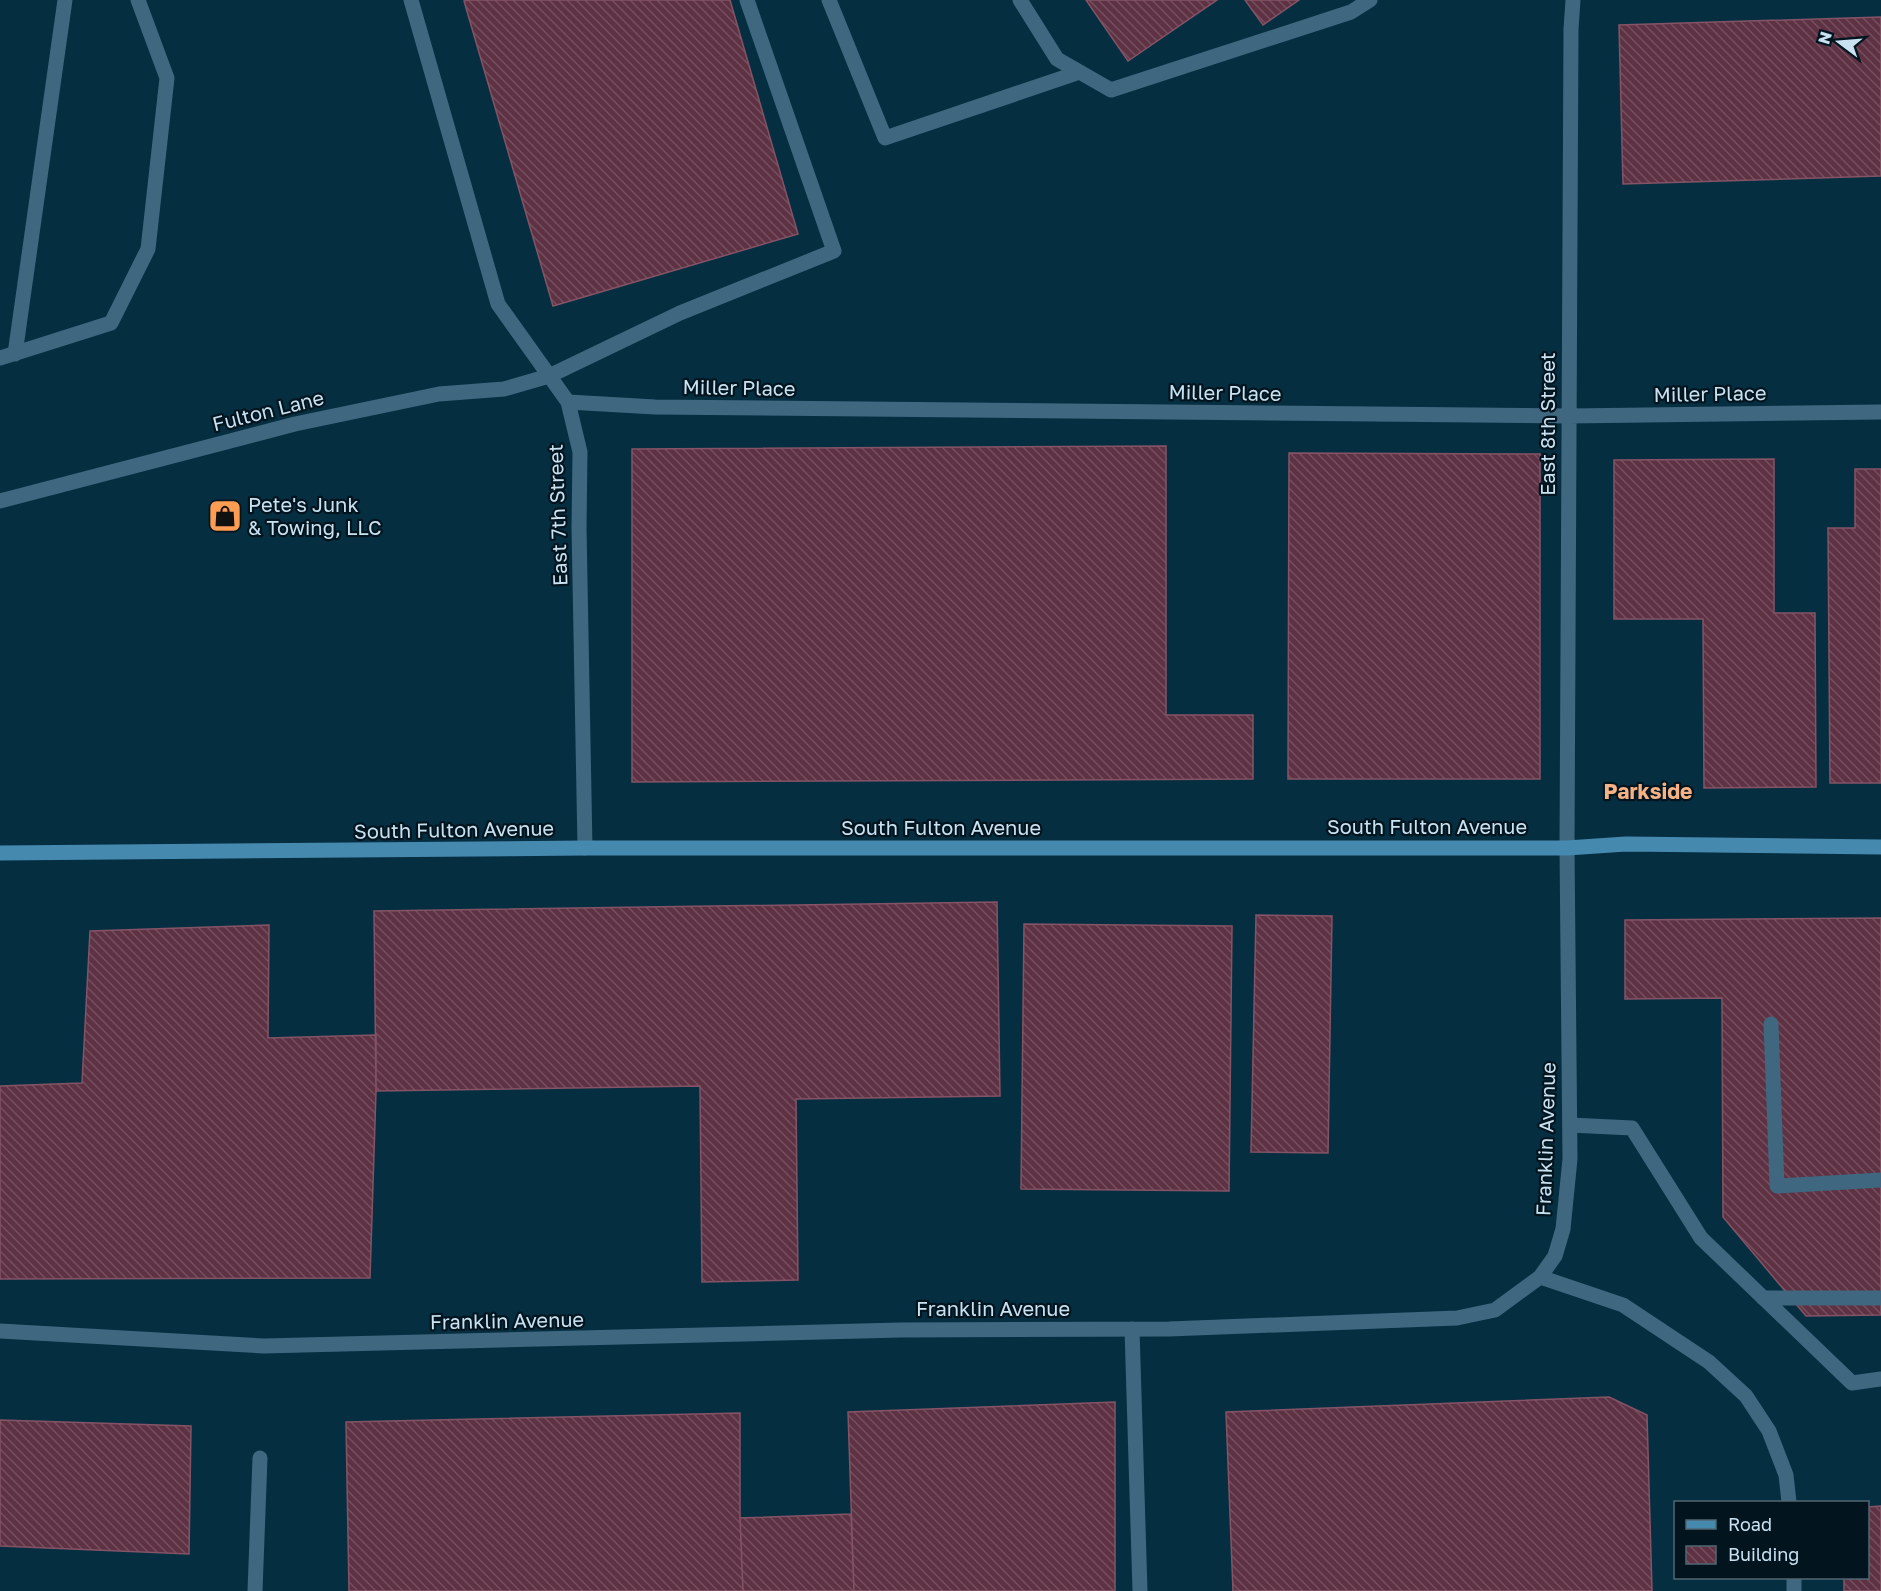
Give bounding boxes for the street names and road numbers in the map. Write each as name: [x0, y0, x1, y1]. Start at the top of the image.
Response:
street label: East 8th Street: [1535, 352, 1559, 496]
street label: Miller Place: [682, 374, 796, 400]
street label: Miller Place: [1168, 379, 1282, 405]
street label: Miller Place: [1653, 380, 1767, 406]
street label: Fulton Lane: [210, 385, 326, 435]
street label: East 7th Street: [543, 444, 571, 586]
street label: South Fulton Avenue: [1327, 814, 1527, 838]
street label: South Fulton Avenue: [354, 815, 554, 843]
street label: South Fulton Avenue: [841, 815, 1041, 839]
street label: Franklin Avenue: [1530, 1062, 1560, 1216]
street label: Franklin Avenue: [916, 1296, 1070, 1320]
street label: Franklin Avenue: [430, 1307, 584, 1333]

